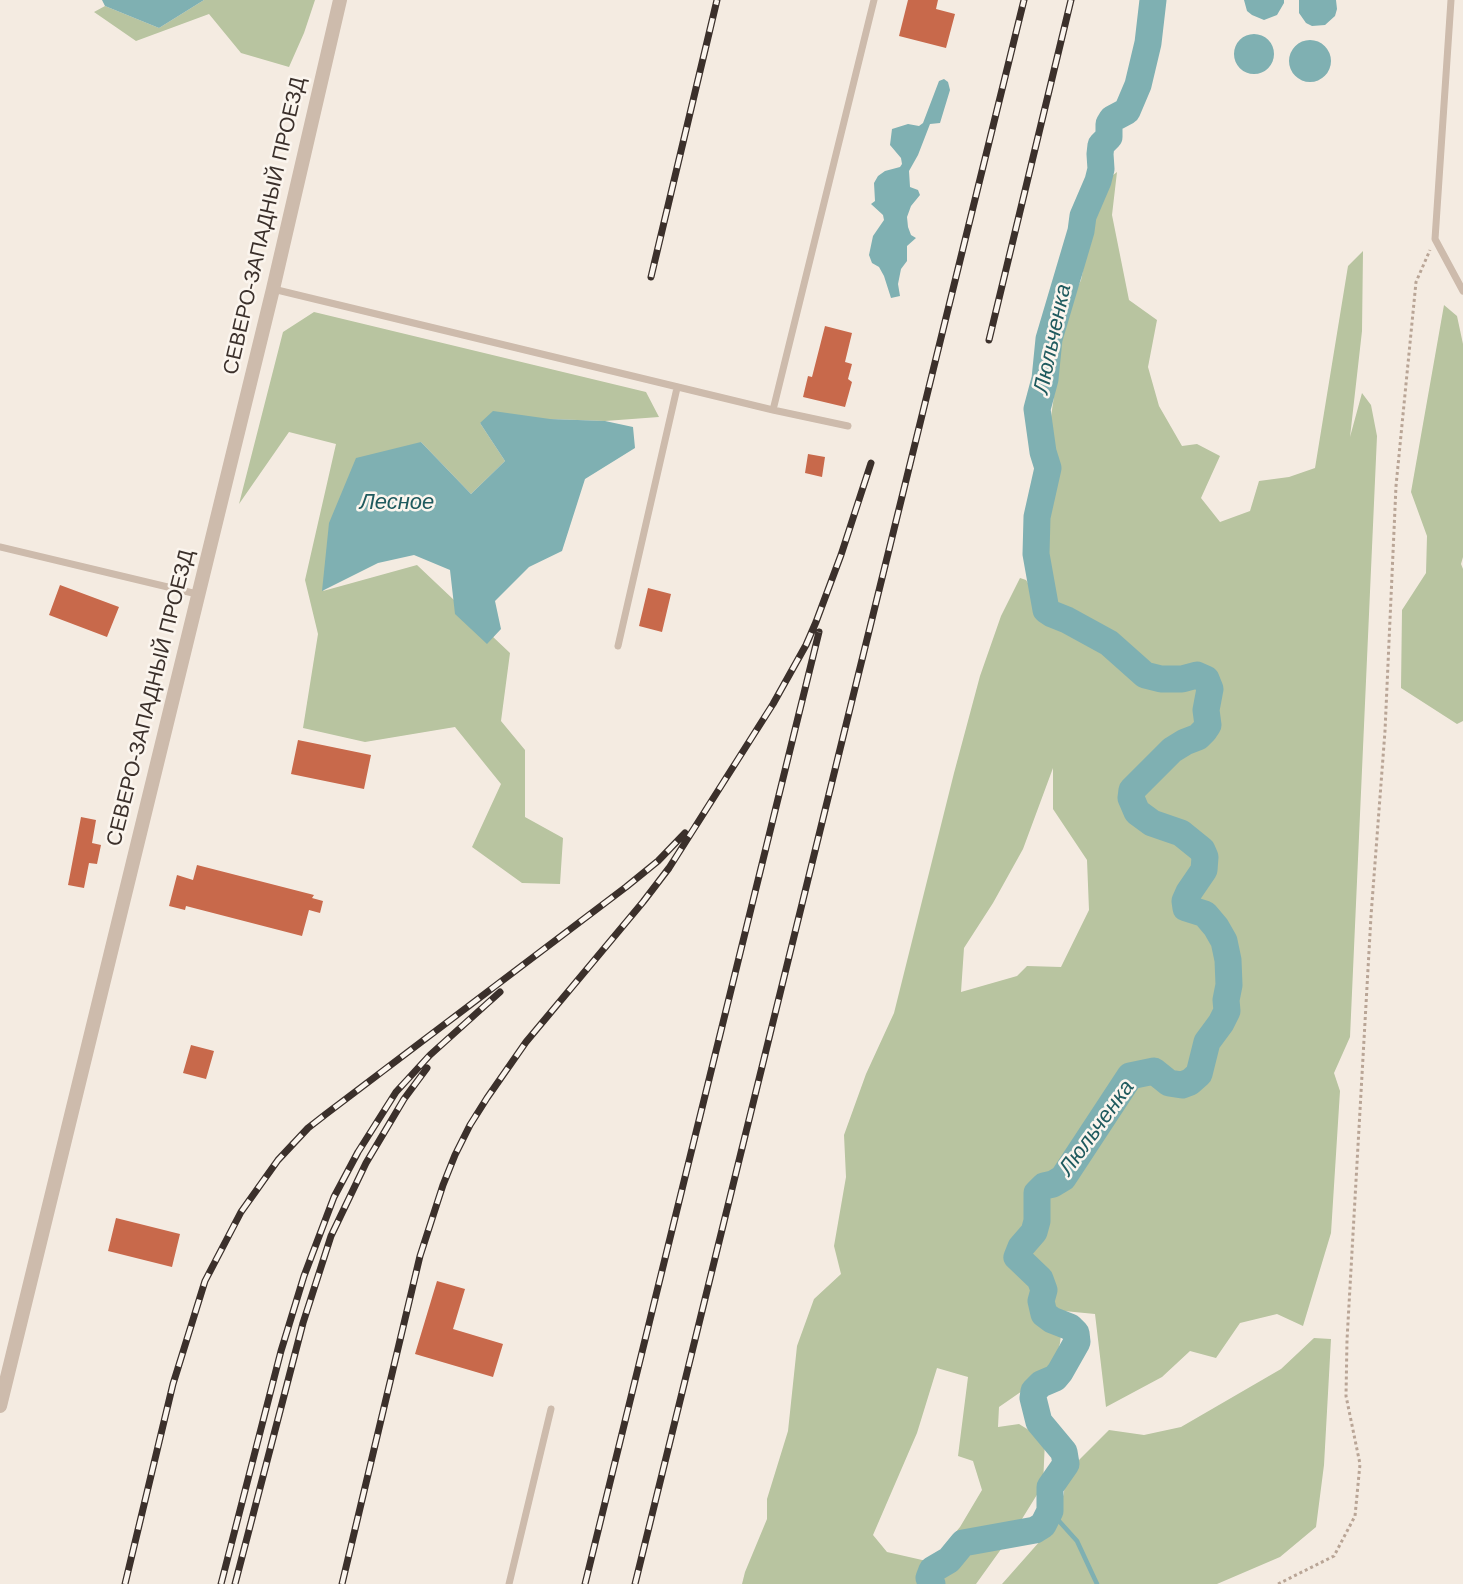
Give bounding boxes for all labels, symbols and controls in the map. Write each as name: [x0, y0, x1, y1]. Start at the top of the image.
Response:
street label: СЕВЕРО-ЗАПАДНЫЙ ПРОЕЗД: [218, 75, 312, 377]
water label: Люльченка: [1028, 282, 1078, 396]
water label: Лесное: [360, 490, 434, 516]
street label: СЕВЕРО-ЗАПАДНЫЙ ПРОЕЗД: [102, 547, 200, 849]
water label: Люльченка: [1054, 1075, 1140, 1181]

